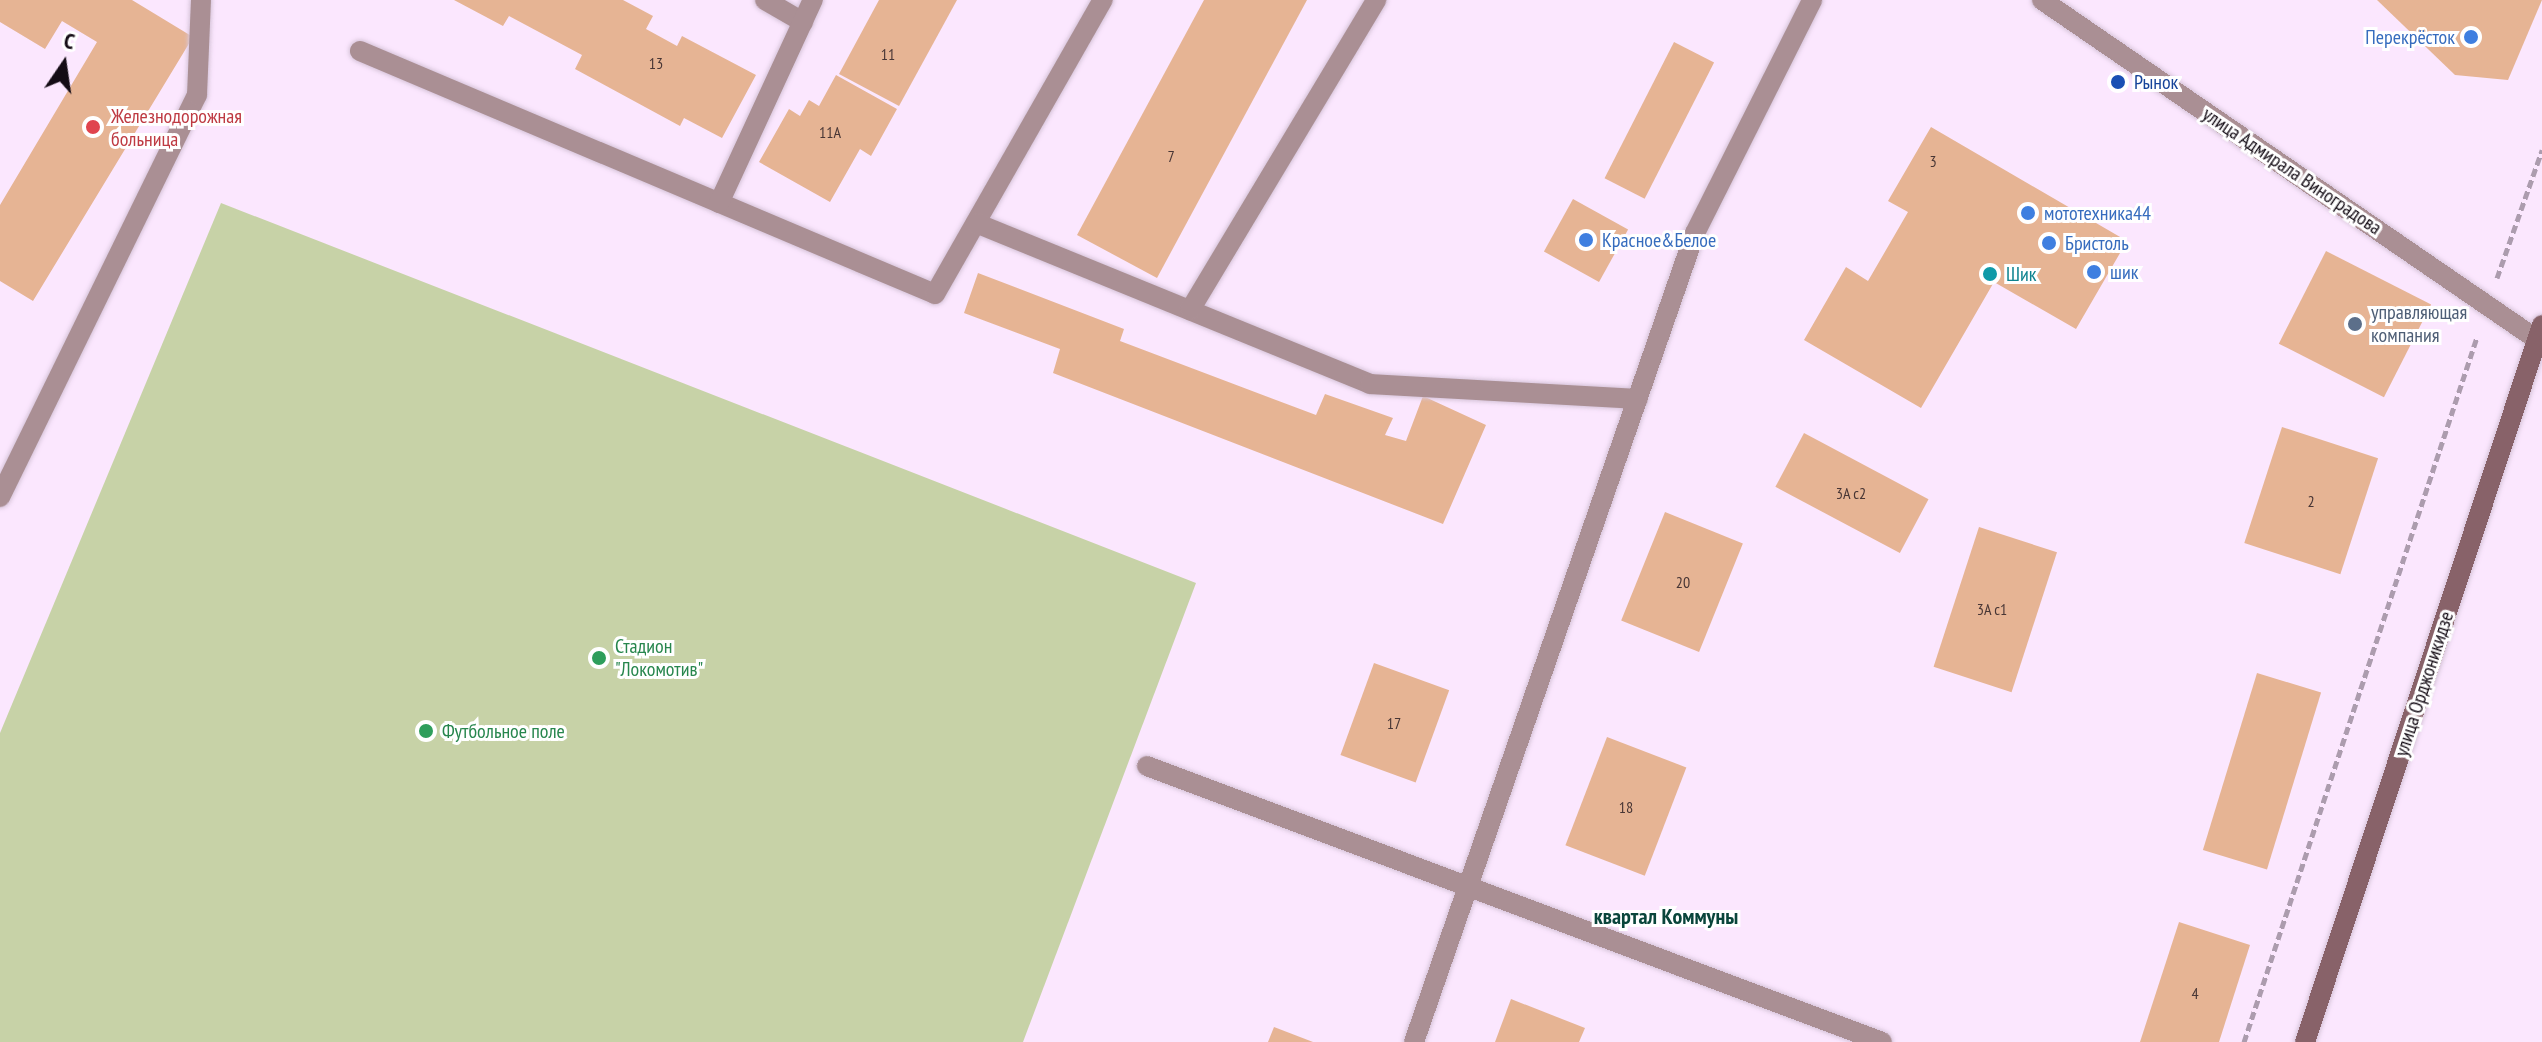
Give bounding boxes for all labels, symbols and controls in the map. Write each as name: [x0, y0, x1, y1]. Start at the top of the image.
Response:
north arrow: [24, 24, 104, 104]
place label: Перекрёсток: [2365, 25, 2455, 49]
text: С: [61, 26, 77, 55]
marker: Перекрёсток: [2462, 28, 2480, 46]
house number: 11: [881, 44, 895, 64]
house number: 13: [649, 53, 663, 73]
place label: Рынок: [2134, 70, 2178, 94]
marker: Рынок: [2109, 73, 2127, 91]
street label: улица Адмирала Виноградова: [2198, 102, 2386, 240]
place label: Железнодорожная больница: [111, 104, 242, 151]
marker: Железнодорожная больница: [82, 116, 104, 138]
house number: 11А: [819, 122, 841, 142]
house number: 7: [1167, 146, 1175, 166]
house number: 3: [1929, 151, 1937, 171]
place label: мототехника44: [2044, 201, 2151, 225]
marker: мототехника44: [2019, 204, 2037, 222]
place label: Красное&Белое: [1602, 228, 1716, 252]
marker: Красное&Белое: [1577, 231, 1595, 249]
place label: Бристоль: [2065, 231, 2129, 255]
marker: Бристоль: [2040, 234, 2058, 252]
place label: шик: [2110, 260, 2138, 284]
place label: Шик: [2006, 262, 2036, 286]
marker: шик: [2085, 263, 2103, 281]
marker: Шик: [1981, 265, 1999, 283]
place label: управляющая компания: [2371, 300, 2467, 347]
marker: управляющая компания: [2346, 315, 2364, 333]
house number: 3А с2: [1835, 483, 1867, 503]
house number: 2: [2307, 491, 2315, 511]
house number: 20: [1676, 572, 1690, 592]
house number: 3А с1: [1976, 599, 2008, 619]
street label: улица Орджоникидзе: [2389, 608, 2459, 760]
place label: Стадион "Локомотив": [615, 634, 703, 681]
marker: Стадион "Локомотив": [590, 649, 608, 667]
house number: 17: [1387, 713, 1401, 733]
place label: Футбольное поле: [442, 719, 565, 743]
marker: Футбольное поле: [417, 722, 435, 740]
house number: 18: [1619, 797, 1633, 817]
district label: квартал Коммуны: [1594, 904, 1738, 930]
house number: 4: [2191, 983, 2199, 1003]

